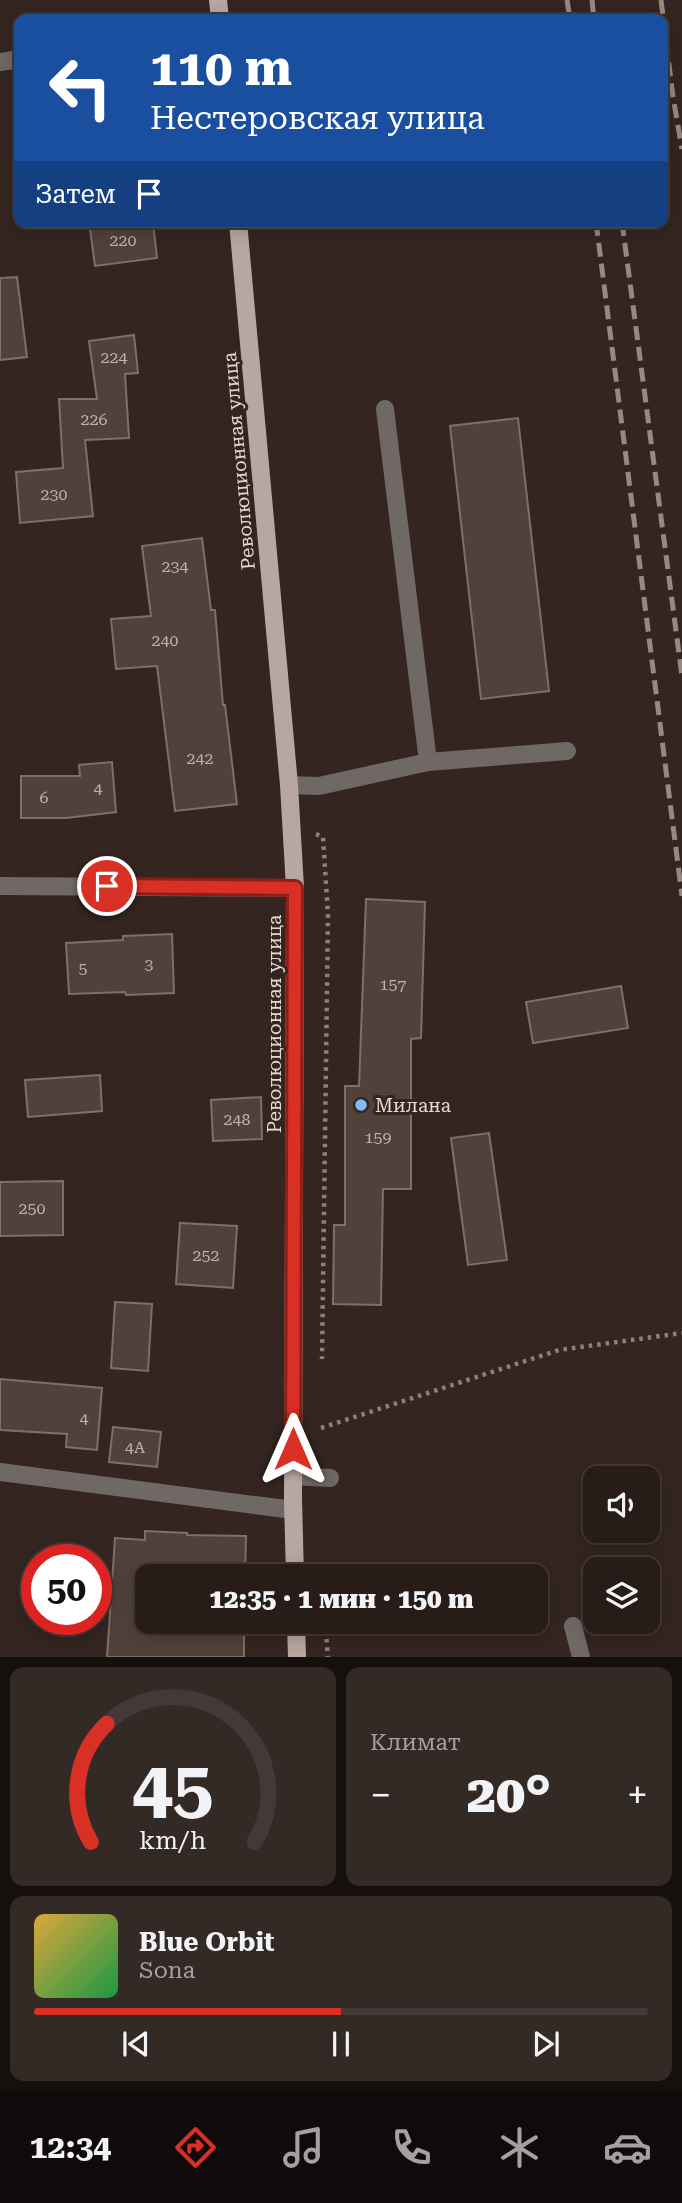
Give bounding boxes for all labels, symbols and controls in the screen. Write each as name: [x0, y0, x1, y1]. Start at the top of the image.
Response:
text: 110 m: [150, 40, 292, 97]
icon: left: [35, 42, 126, 133]
text: Нестеровская улица: [150, 99, 485, 137]
icon: arrive: [130, 175, 168, 213]
text: Затем: [35, 179, 116, 209]
house number: 220: [110, 231, 136, 250]
house number: 224: [101, 348, 127, 367]
street label: Революционная улица: [218, 350, 260, 571]
house number: 226: [81, 410, 107, 429]
house number: 230: [41, 485, 67, 504]
house number: 234: [162, 557, 188, 576]
house number: 240: [152, 631, 178, 650]
house number: 242: [187, 749, 213, 768]
house number: 4: [94, 779, 103, 798]
house number: 6: [40, 788, 49, 807]
pin: [77, 856, 137, 916]
icon: arrive: [88, 867, 126, 905]
street label: Революционная улица: [263, 914, 286, 1133]
house number: 3: [145, 955, 154, 974]
house number: 5: [79, 959, 88, 978]
house number: 157: [380, 975, 406, 994]
place label: Милана: [375, 1094, 452, 1117]
marker: Милана: [353, 1097, 369, 1113]
house number: 248: [224, 1110, 250, 1129]
house number: 159: [365, 1128, 391, 1147]
house number: 250: [19, 1199, 45, 1218]
house number: 252: [193, 1246, 219, 1265]
house number: 4: [80, 1409, 89, 1428]
position arrow: [256, 1412, 330, 1486]
house number: 4А: [125, 1438, 146, 1457]
map controls: [583, 1466, 660, 1634]
button: sound: [583, 1466, 660, 1543]
speed limit sign: 50: [21, 1544, 112, 1635]
button: layers: [583, 1557, 660, 1634]
text: 12:35 · 1 мин · 150 m: [209, 1584, 474, 1614]
text: Климат: [370, 1729, 461, 1756]
text: 45: [132, 1746, 214, 1831]
text: 20°: [467, 1764, 551, 1825]
text: −: [370, 1773, 391, 1817]
text: +: [627, 1773, 648, 1817]
text: km/h: [140, 1826, 206, 1855]
text: Blue Orbit: [139, 1927, 275, 1957]
text: Sona: [139, 1957, 195, 1984]
icon: previous: [117, 2025, 155, 2063]
icon: pause: [322, 2025, 360, 2063]
icon: next: [527, 2025, 565, 2063]
icon: directions: [171, 2123, 220, 2172]
icon: music: [279, 2123, 328, 2172]
icon: phone: [387, 2123, 436, 2172]
icon: climate: [495, 2123, 544, 2172]
icon: car: [603, 2123, 652, 2172]
text: 12:34: [30, 2128, 111, 2166]

